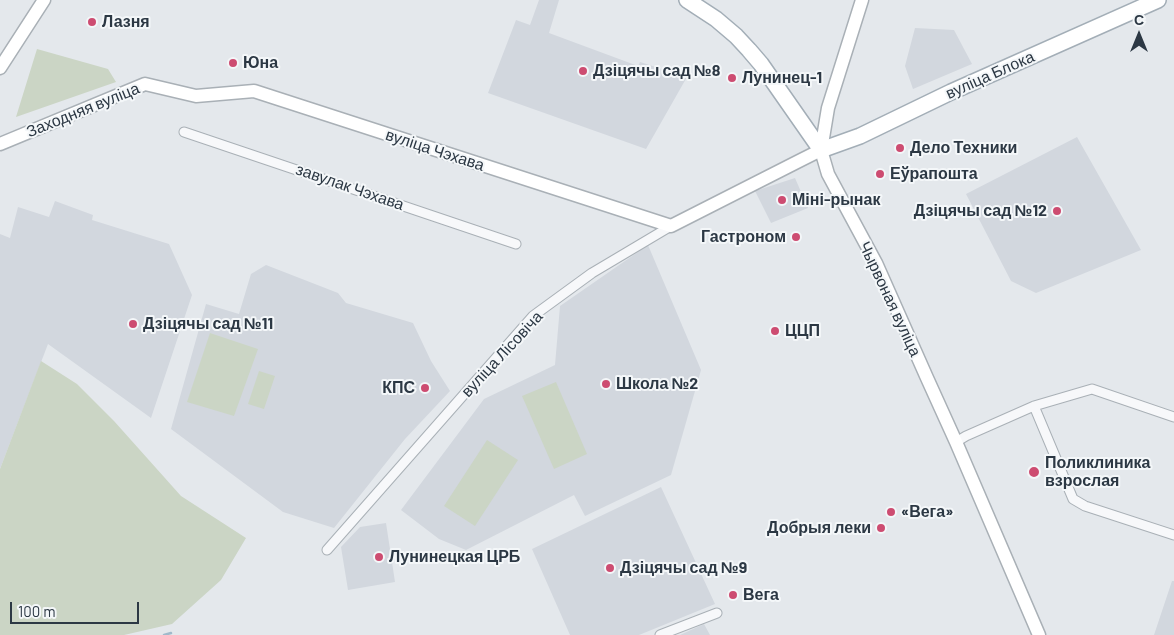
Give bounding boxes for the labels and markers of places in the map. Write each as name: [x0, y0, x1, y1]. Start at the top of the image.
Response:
place label: Лазня: [102, 12, 150, 32]
marker: Лазня: [86, 16, 98, 28]
place label: Юна: [243, 53, 278, 73]
marker: Юна: [227, 57, 239, 69]
place label: Дзіцячы сад №8: [593, 61, 720, 81]
marker: Дзіцячы сад №8: [577, 65, 589, 77]
place label: Лунинец-1: [742, 68, 822, 88]
marker: Лунинец-1: [726, 72, 738, 84]
place label: Дело Техники: [910, 138, 1017, 158]
marker: Дело Техники: [894, 142, 906, 154]
place label: Еўрапошта: [890, 164, 978, 184]
marker: Еўрапошта: [874, 168, 886, 180]
place label: Міні-рынак: [792, 190, 880, 210]
marker: Міні-рынак: [776, 194, 788, 206]
place label: Дзіцячы сад №12: [914, 201, 1047, 221]
marker: Дзіцячы сад №12: [1051, 205, 1063, 217]
place label: Гастроном: [701, 227, 786, 247]
marker: Гастроном: [790, 231, 802, 243]
place label: Дзіцячы сад №11: [143, 314, 273, 334]
marker: Дзіцячы сад №11: [127, 318, 139, 330]
place label: ЦЦП: [785, 321, 820, 341]
marker: ЦЦП: [769, 325, 781, 337]
place label: Школа №2: [616, 374, 698, 394]
place label: КПС: [382, 378, 415, 398]
marker: Школа №2: [600, 378, 612, 390]
marker: КПС: [419, 382, 431, 394]
place label: Поликлиника взрослая: [1045, 453, 1150, 491]
marker: Поликлиника взрослая: [1027, 465, 1041, 479]
place label: «Вега»: [901, 502, 953, 522]
marker: «Вега»: [885, 506, 897, 518]
place label: Добрыя леки: [767, 518, 871, 538]
marker: Добрыя леки: [875, 522, 887, 534]
place label: Лунинецкая ЦРБ: [389, 547, 520, 567]
marker: Лунинецкая ЦРБ: [373, 551, 385, 563]
place label: Дзіцячы сад №9: [620, 558, 747, 578]
marker: Дзіцячы сад №9: [604, 562, 616, 574]
place label: Вега: [743, 585, 779, 605]
marker: Вега: [727, 589, 739, 601]

